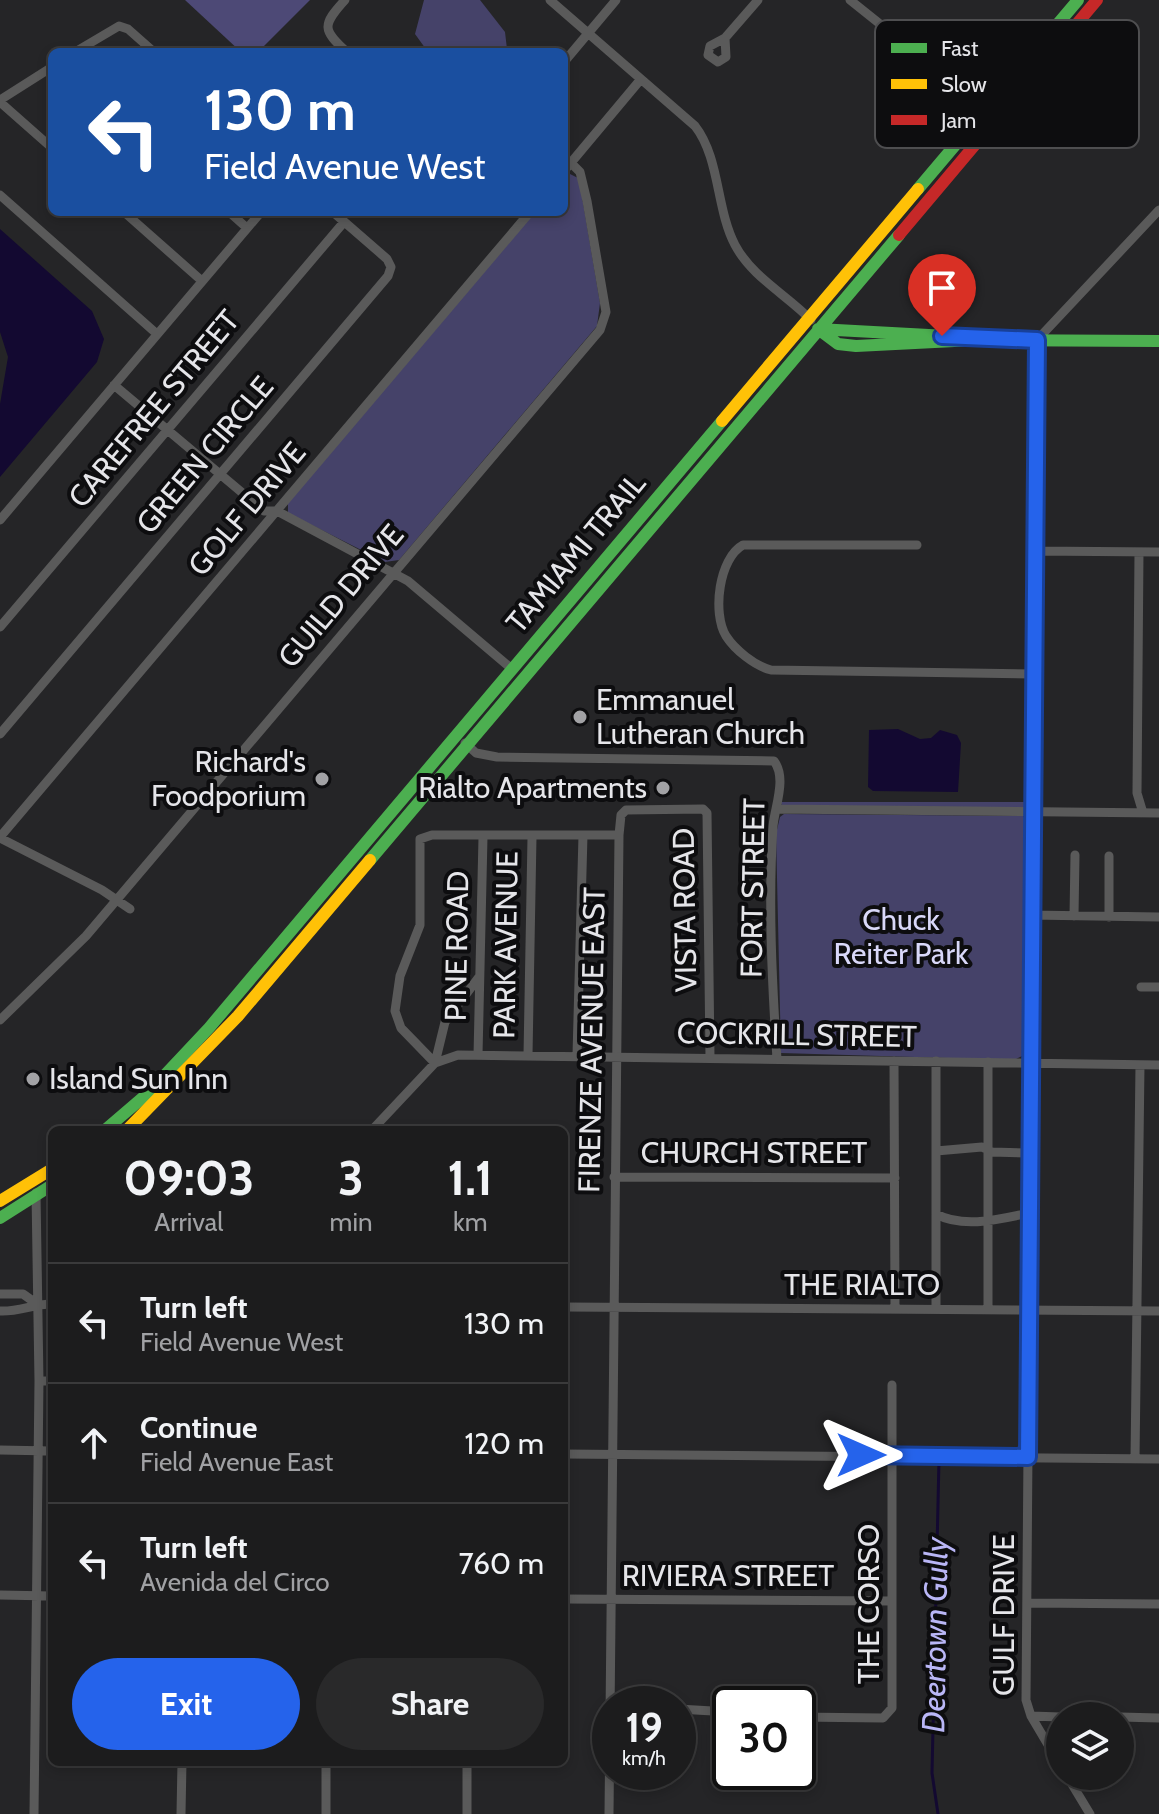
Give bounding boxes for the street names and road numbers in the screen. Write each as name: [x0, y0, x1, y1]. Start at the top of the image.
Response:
street label: CAREFREE STREET: [60, 302, 247, 515]
street label: GREEN CIRCLE: [128, 369, 281, 541]
street label: GOLF DRIVE: [180, 434, 313, 583]
street label: TAMIAMI TRAIL: [498, 465, 653, 640]
street label: GUILD DRIVE: [270, 517, 411, 675]
street label: FORT STREET: [732, 798, 773, 978]
street label: VISTA ROAD: [665, 828, 704, 992]
street label: PARK AVENUE: [485, 851, 526, 1039]
street label: PINE ROAD: [437, 870, 476, 1022]
street label: FIRENZE AVENUE EAST: [570, 887, 613, 1193]
street label: COCKRILL STREET: [677, 1014, 917, 1055]
street label: CHURCH STREET: [641, 1134, 867, 1171]
street label: THE RIALTO: [784, 1266, 940, 1303]
street label: THE CORSO: [850, 1524, 887, 1684]
street label: GULF DRIVE: [985, 1534, 1022, 1696]
street label: RIVIERA STREET: [622, 1557, 834, 1594]

